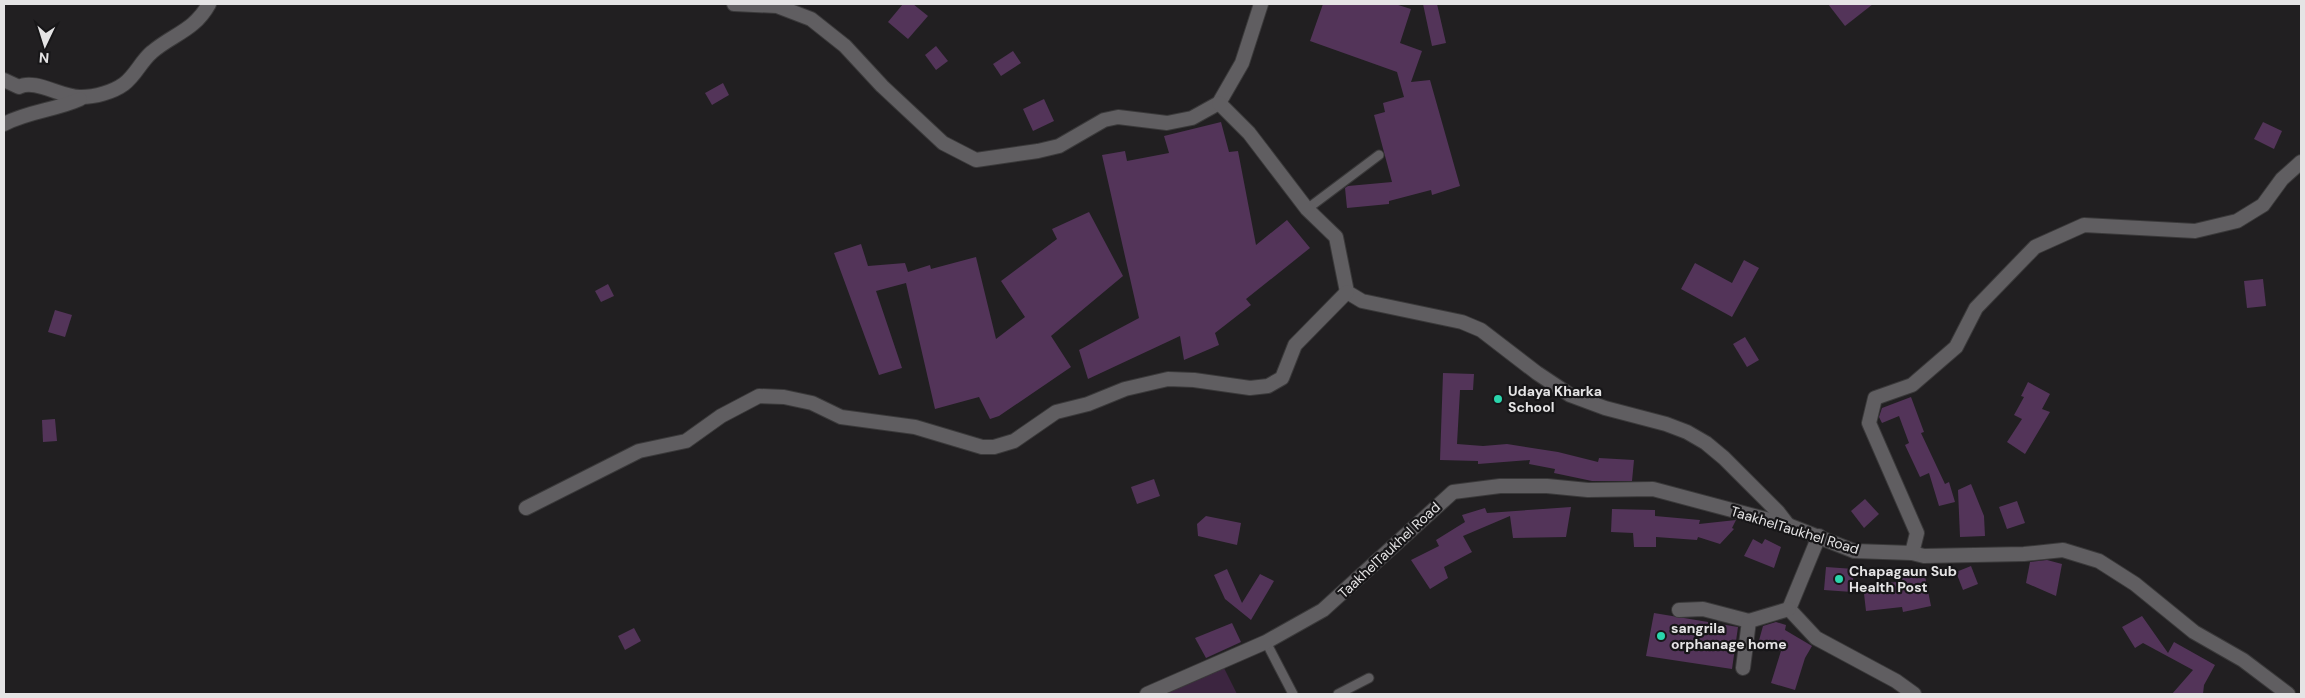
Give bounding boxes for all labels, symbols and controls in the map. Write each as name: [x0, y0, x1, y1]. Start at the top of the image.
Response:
north arrow: [20, 20, 70, 70]
text: N: [38, 49, 50, 67]
place label: Udaya Kharka School: [1508, 382, 1602, 416]
marker: Udaya Kharka School: [1492, 393, 1504, 405]
street label: TaakhelTaukhel Road: [1334, 498, 1444, 602]
street label: TaakhelTaukhel Road: [1729, 502, 1861, 558]
place label: Chapagaun Sub Health Post: [1849, 562, 1957, 596]
marker: Chapagaun Sub Health Post: [1833, 573, 1845, 585]
place label: sangrila orphanage home: [1671, 619, 1787, 653]
marker: sangrila orphanage home: [1655, 630, 1667, 642]

